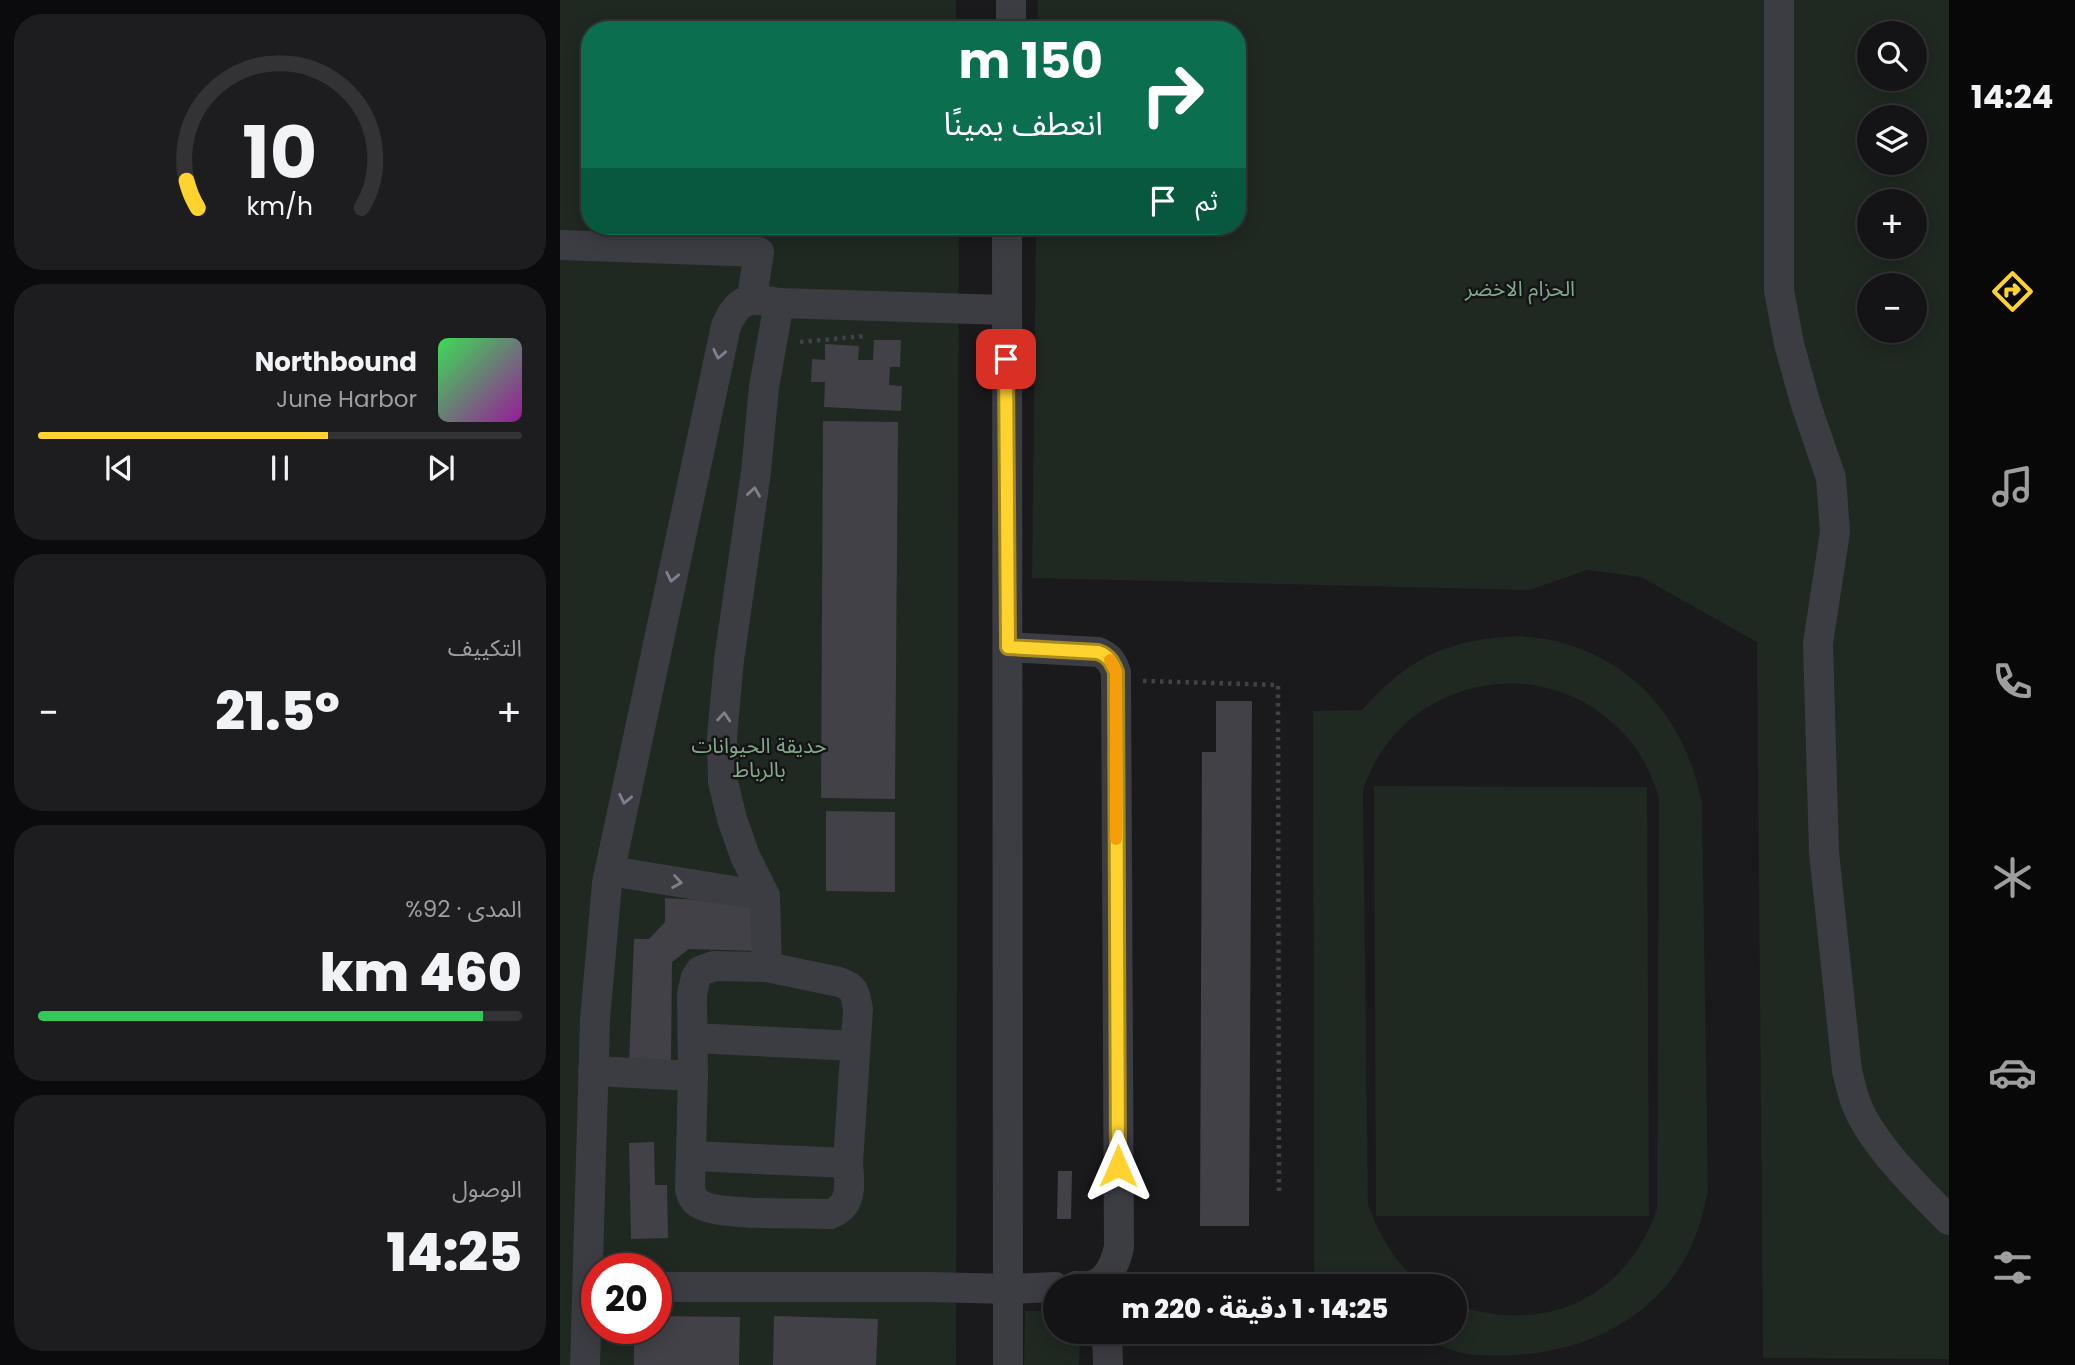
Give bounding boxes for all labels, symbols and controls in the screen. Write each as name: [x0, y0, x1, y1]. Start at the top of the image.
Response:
map controls: [1857, 21, 1927, 343]
button: search: [1857, 21, 1927, 91]
text: 150 m: [958, 27, 1103, 95]
icon: right: [1127, 49, 1218, 140]
text: 14:24: [1971, 74, 2053, 119]
text: انعطف يمينًا: [943, 101, 1103, 146]
text: 10: [243, 102, 317, 203]
button: layers: [1857, 105, 1927, 175]
icon: arrive: [1144, 182, 1182, 220]
text: ثم: [1196, 183, 1218, 219]
text: km/h: [247, 189, 313, 224]
button: +: [1857, 189, 1927, 259]
icon: directions: [1988, 267, 2037, 316]
button: −: [1857, 273, 1927, 343]
park label: الحزام الاخضر: [1464, 274, 1575, 305]
pin: [976, 329, 1036, 389]
icon: arrive: [987, 340, 1025, 378]
text: Northbound: [255, 344, 417, 380]
one-way arrow: [713, 348, 728, 360]
text: June Harbor: [276, 383, 417, 415]
icon: previous: [100, 449, 138, 487]
icon: pause: [261, 449, 299, 487]
icon: next: [422, 449, 460, 487]
icon: music: [1988, 462, 2037, 511]
one-way arrow: [746, 486, 761, 498]
one-way arrow: [665, 571, 680, 583]
text: التكييف: [448, 632, 522, 664]
icon: phone: [1988, 657, 2037, 706]
text: 21.5°: [215, 675, 340, 748]
text: −: [38, 686, 59, 739]
text: +: [496, 686, 522, 739]
one-way arrow: [716, 711, 731, 722]
park label: حديقة الحيوانات بالرباط: [691, 731, 827, 784]
one-way arrow: [619, 793, 634, 805]
icon: climate: [1988, 853, 2037, 902]
one-way arrow: [671, 874, 683, 889]
text: المدى · 92%: [405, 893, 522, 925]
text: 460 km: [320, 936, 522, 1009]
icon: car: [1988, 1048, 2037, 1097]
position arrow: [1081, 1129, 1155, 1203]
text: الوصول: [452, 1173, 522, 1205]
text: 14:25: [387, 1216, 522, 1289]
icon: filters: [1988, 1243, 2037, 1292]
speed limit sign: 20: [581, 1253, 672, 1344]
text: 14:25 · 1 دقيقة · 220 m: [1122, 1291, 1388, 1327]

